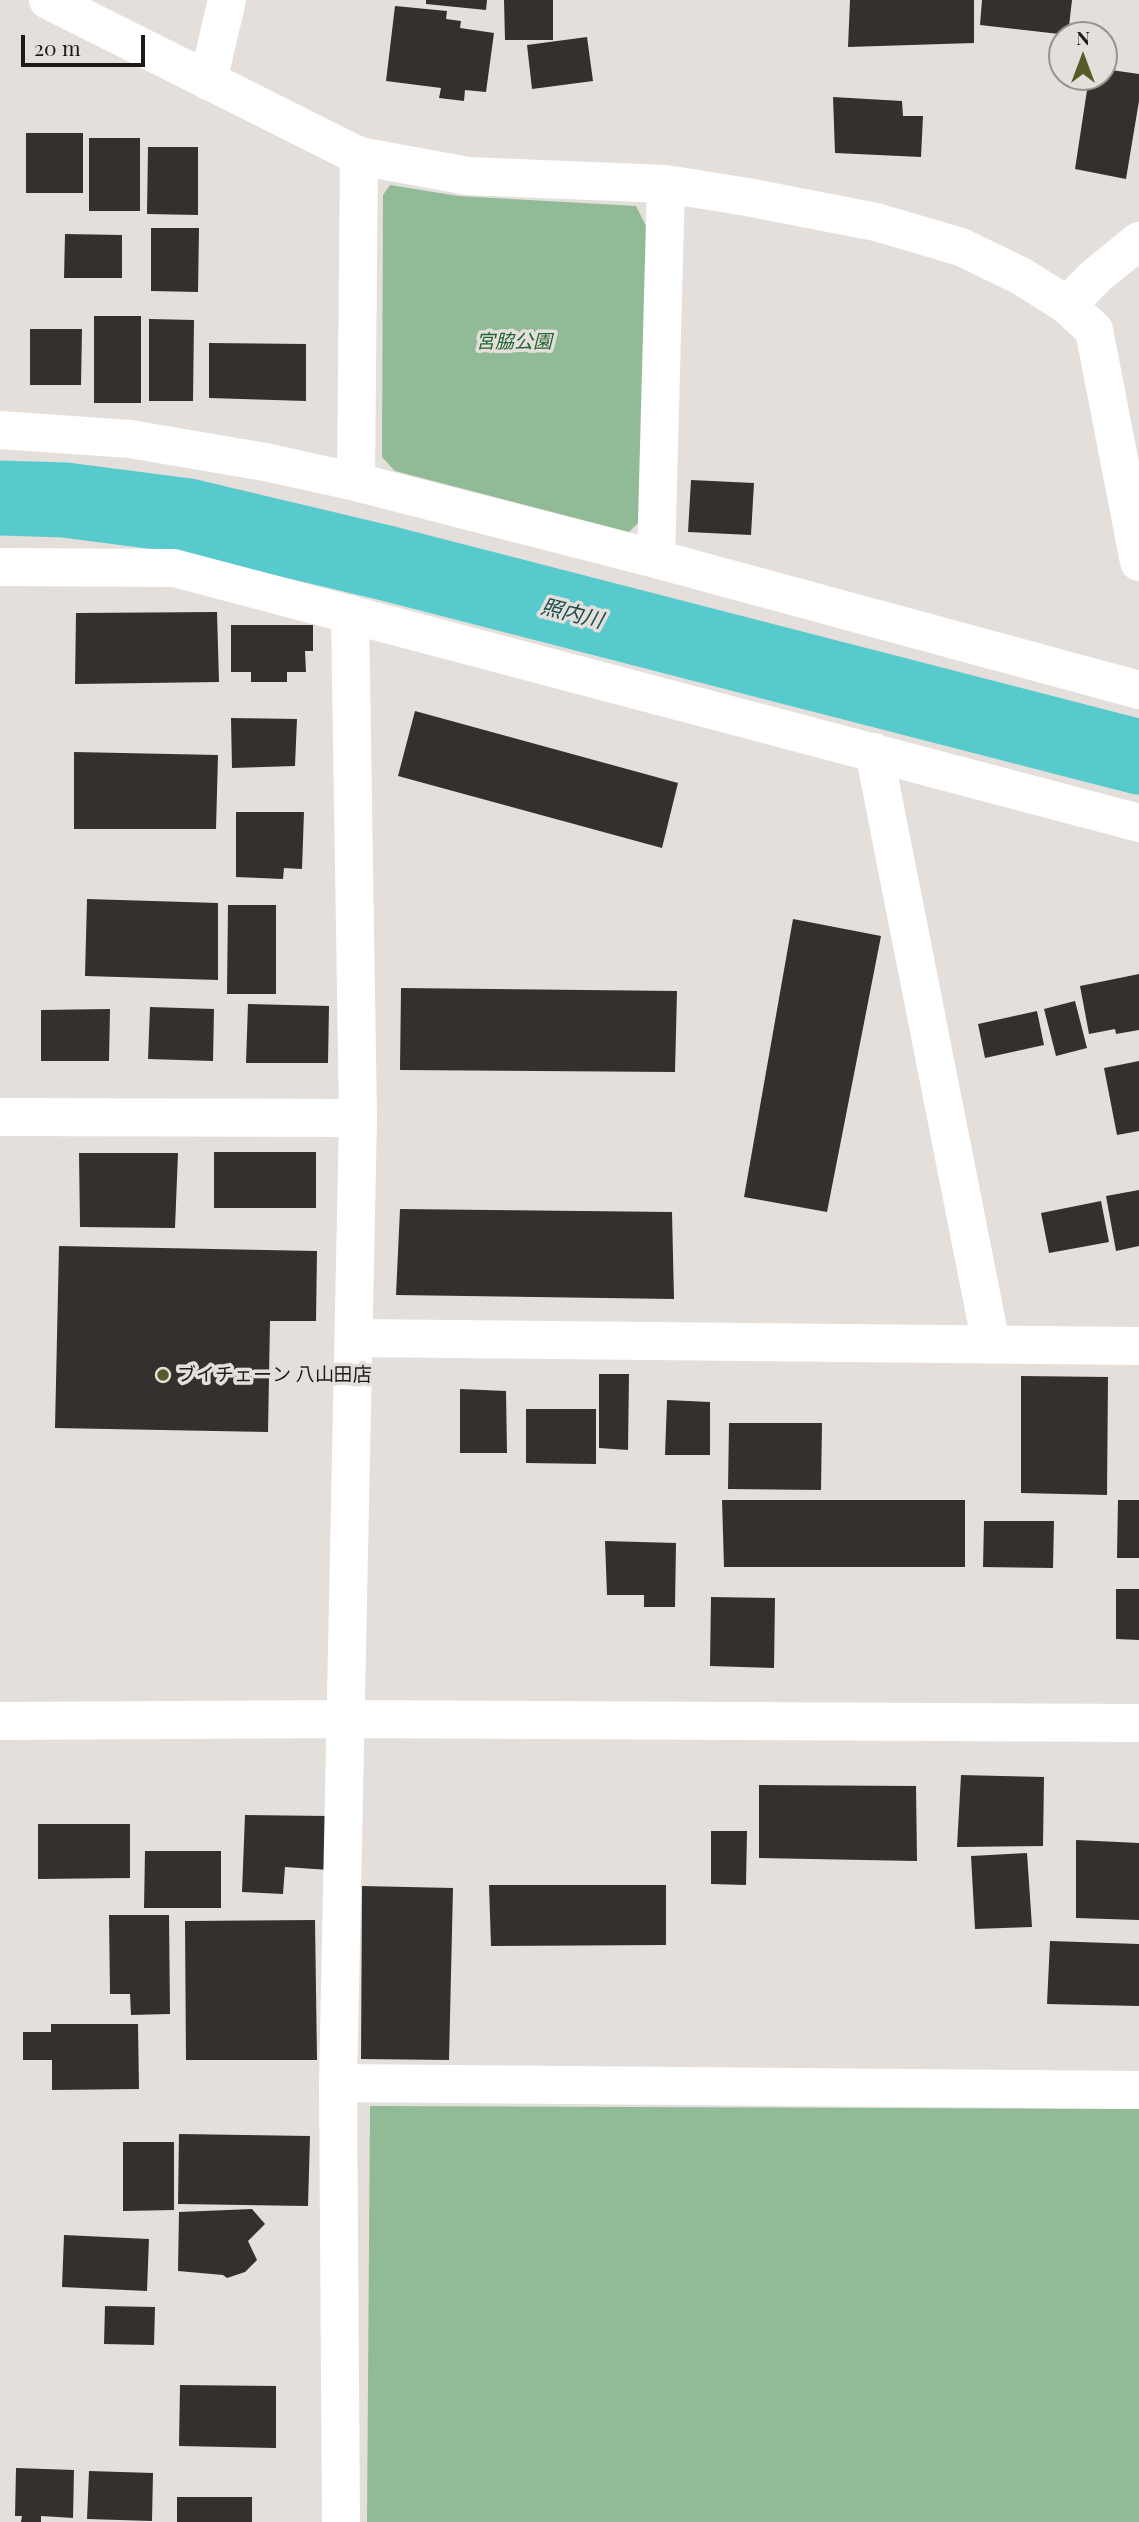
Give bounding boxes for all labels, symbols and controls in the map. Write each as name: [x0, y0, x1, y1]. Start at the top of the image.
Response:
scale bar: [24, 21, 149, 65]
north arrow: [1048, 21, 1118, 91]
text: N: [1076, 24, 1090, 50]
text: 20 m: [34, 33, 81, 61]
park label: 宮脇公園: [476, 331, 552, 353]
water label: 照内川: [538, 594, 606, 634]
place label: ブイチェーン 八山田店: [177, 1364, 372, 1386]
marker: ブイチェーン 八山田店: [155, 1367, 171, 1383]

